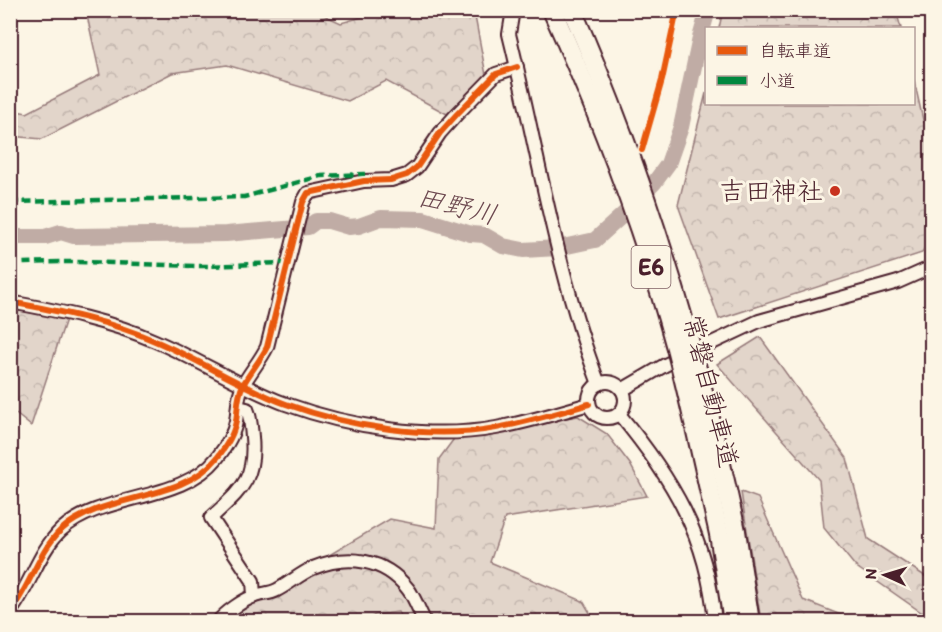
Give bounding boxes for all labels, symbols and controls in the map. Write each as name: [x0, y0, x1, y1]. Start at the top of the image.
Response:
legend: [705, 27, 915, 105]
text: 自転車道: [759, 40, 831, 62]
text: 小道: [759, 70, 795, 92]
place label: 吉田神社: [719, 175, 823, 207]
water label: 田野川: [414, 180, 500, 231]
marker: 吉田神社: [828, 184, 842, 198]
road number: E6: [632, 246, 670, 288]
street label: 常磐自動車道: [677, 311, 745, 471]
north arrow: [855, 545, 915, 605]
text: N: [861, 568, 880, 580]

